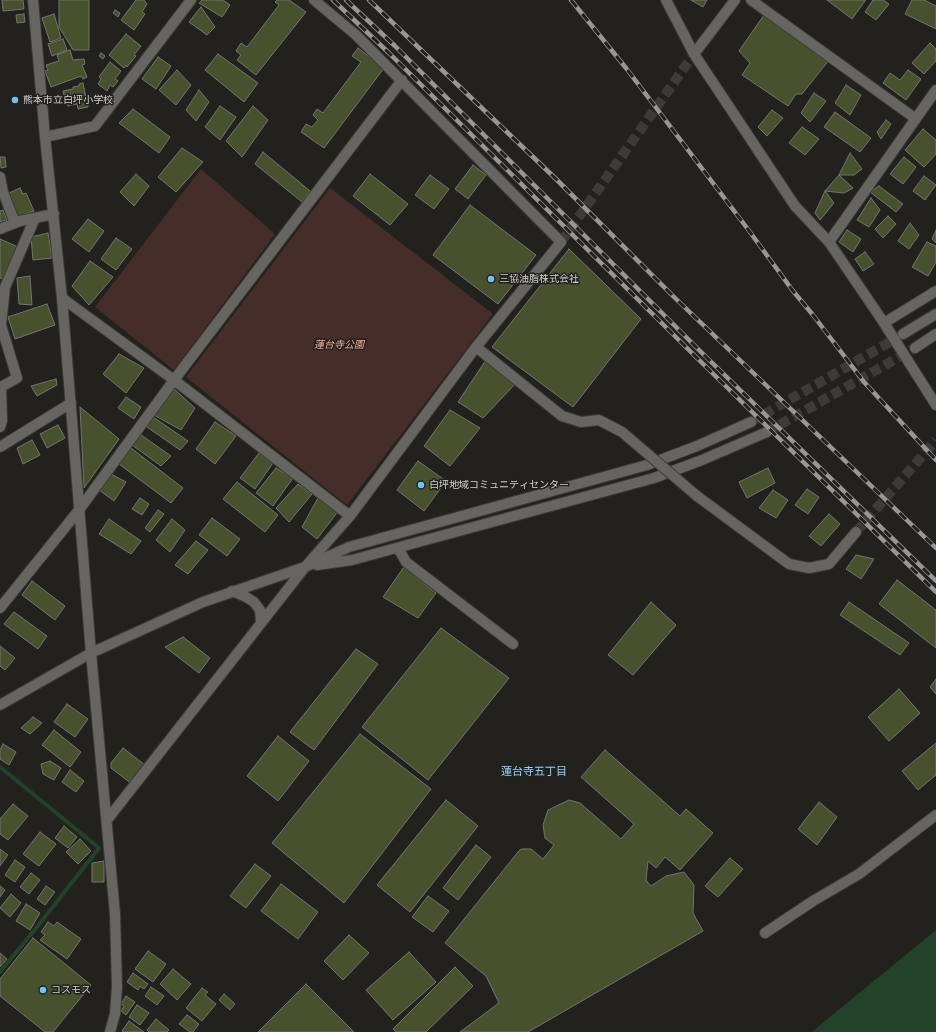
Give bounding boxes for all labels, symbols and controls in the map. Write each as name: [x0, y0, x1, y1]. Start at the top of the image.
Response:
place label: 熊本市立白坪小学校: [23, 94, 113, 106]
marker: 熊本市立白坪小学校: [10, 95, 20, 105]
place label: 三協油脂株式会社: [499, 273, 579, 285]
marker: 三協油脂株式会社: [486, 274, 496, 284]
park label: 蓮台寺公園: [314, 339, 364, 351]
place label: 白坪地域コミュニティセンター: [429, 479, 569, 491]
marker: 白坪地域コミュニティセンター: [416, 480, 426, 490]
district label: 蓮台寺五丁目: [501, 765, 567, 779]
place label: コスモス: [51, 984, 91, 996]
marker: コスモス: [38, 985, 48, 995]

